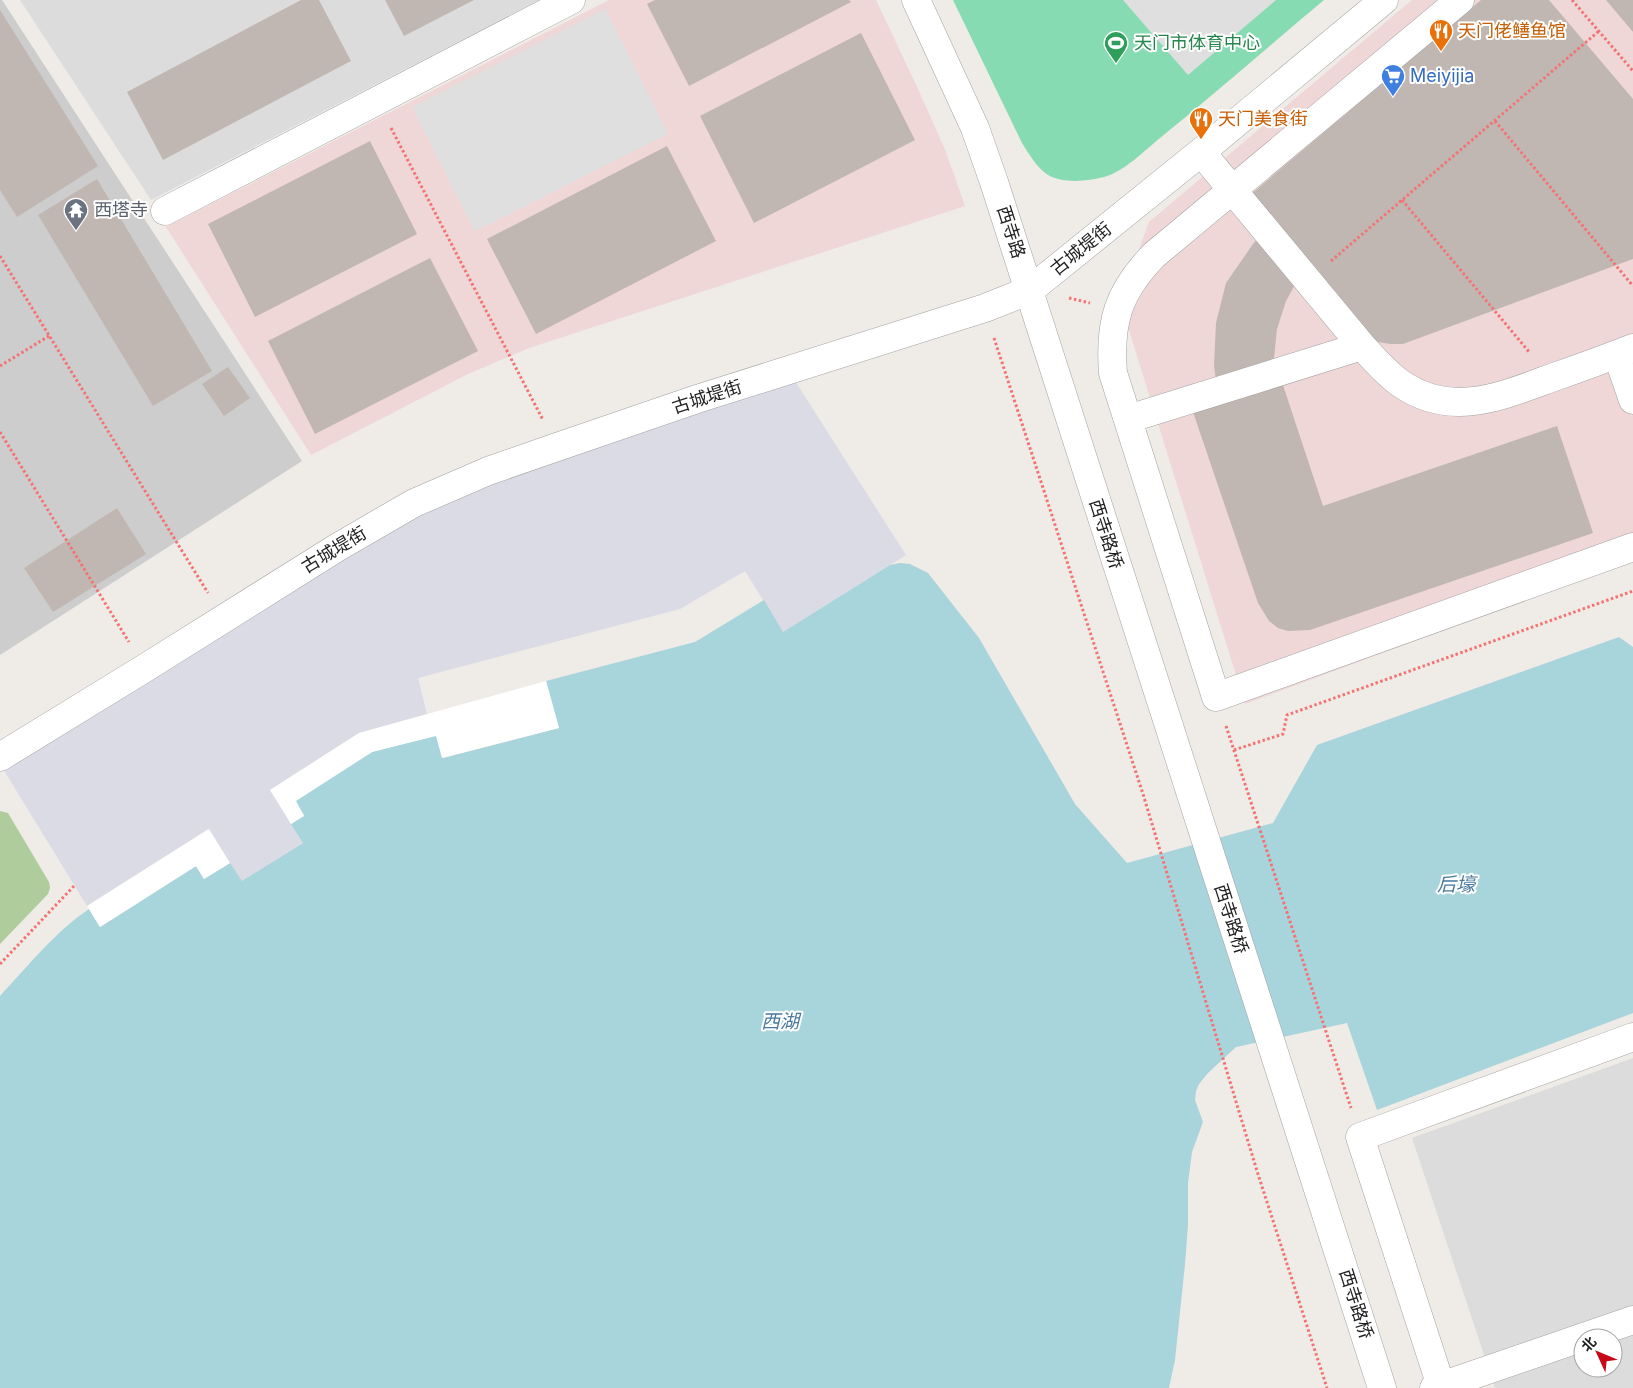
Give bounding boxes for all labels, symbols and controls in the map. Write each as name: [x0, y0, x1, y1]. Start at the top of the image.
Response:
restaurant icon: 天门佬鳝鱼馆: [1428, 18, 1454, 52]
place label: 天门佬鳝鱼馆: [1458, 20, 1566, 41]
sports icon: 天门市体育中心: [1103, 30, 1129, 64]
place label: 天门市体育中心: [1134, 32, 1260, 53]
supermarket icon: Meiyijia: [1380, 63, 1406, 97]
place label: Meiyijia: [1410, 65, 1474, 86]
restaurant icon: 天门美食街: [1188, 106, 1214, 140]
place label: 天门美食街: [1218, 108, 1308, 129]
temple icon: 西塔寺: [63, 197, 89, 231]
place label: 西塔寺: [94, 199, 148, 220]
street label: 西寺路: [993, 203, 1030, 261]
street label: 古城堤街: [1046, 218, 1115, 279]
street label: 古城堤街: [669, 375, 744, 418]
street label: 西寺路桥: [1085, 496, 1128, 571]
street label: 古城堤街: [297, 522, 370, 577]
water label: 后壕: [1437, 873, 1478, 896]
street label: 西寺路桥: [1210, 881, 1253, 956]
water label: 西湖: [761, 1010, 802, 1033]
street label: 西寺路桥: [1335, 1266, 1378, 1341]
north arrow: [1573, 1328, 1623, 1378]
text: 北: [1577, 1333, 1599, 1355]

